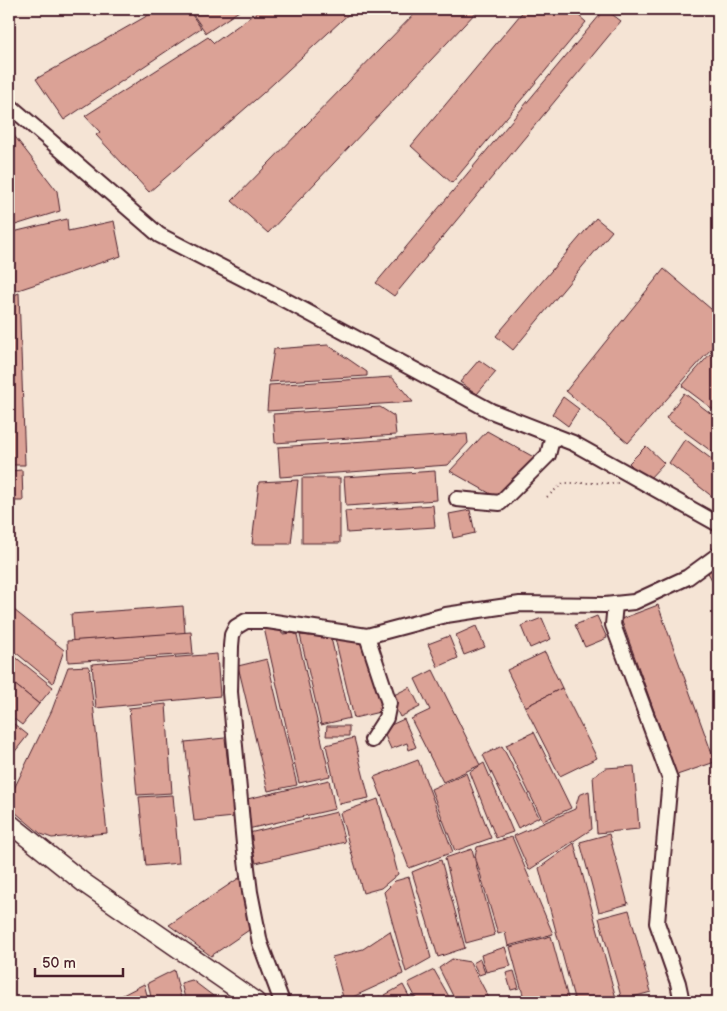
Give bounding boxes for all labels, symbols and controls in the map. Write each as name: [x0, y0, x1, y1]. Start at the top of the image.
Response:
scale bar: [35, 946, 122, 978]
text: 50 m: [42, 954, 76, 973]

